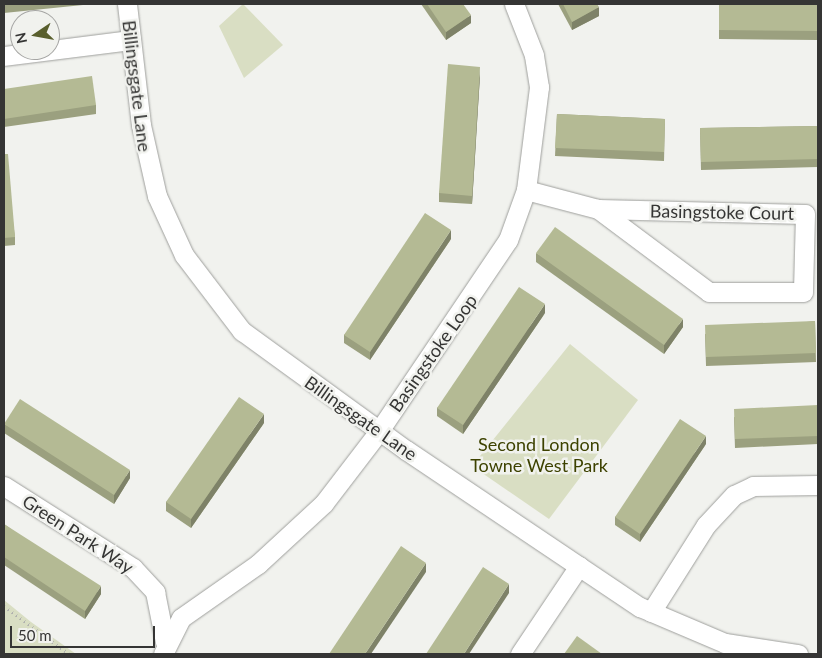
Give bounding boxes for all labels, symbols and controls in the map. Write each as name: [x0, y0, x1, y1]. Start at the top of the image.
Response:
north arrow: [10, 10, 60, 60]
street label: Billingsgate Lane: [118, 19, 156, 153]
text: N: [11, 31, 30, 45]
street label: Basingstoke Court: [650, 200, 794, 224]
street label: Basingstoke Loop: [385, 290, 481, 416]
street label: Billingsgate Lane: [301, 371, 421, 465]
park label: Second London Towne West Park: [470, 434, 608, 476]
street label: Green Park Way: [18, 490, 138, 578]
scale bar: [12, 616, 158, 648]
text: 50 m: [18, 626, 52, 644]

